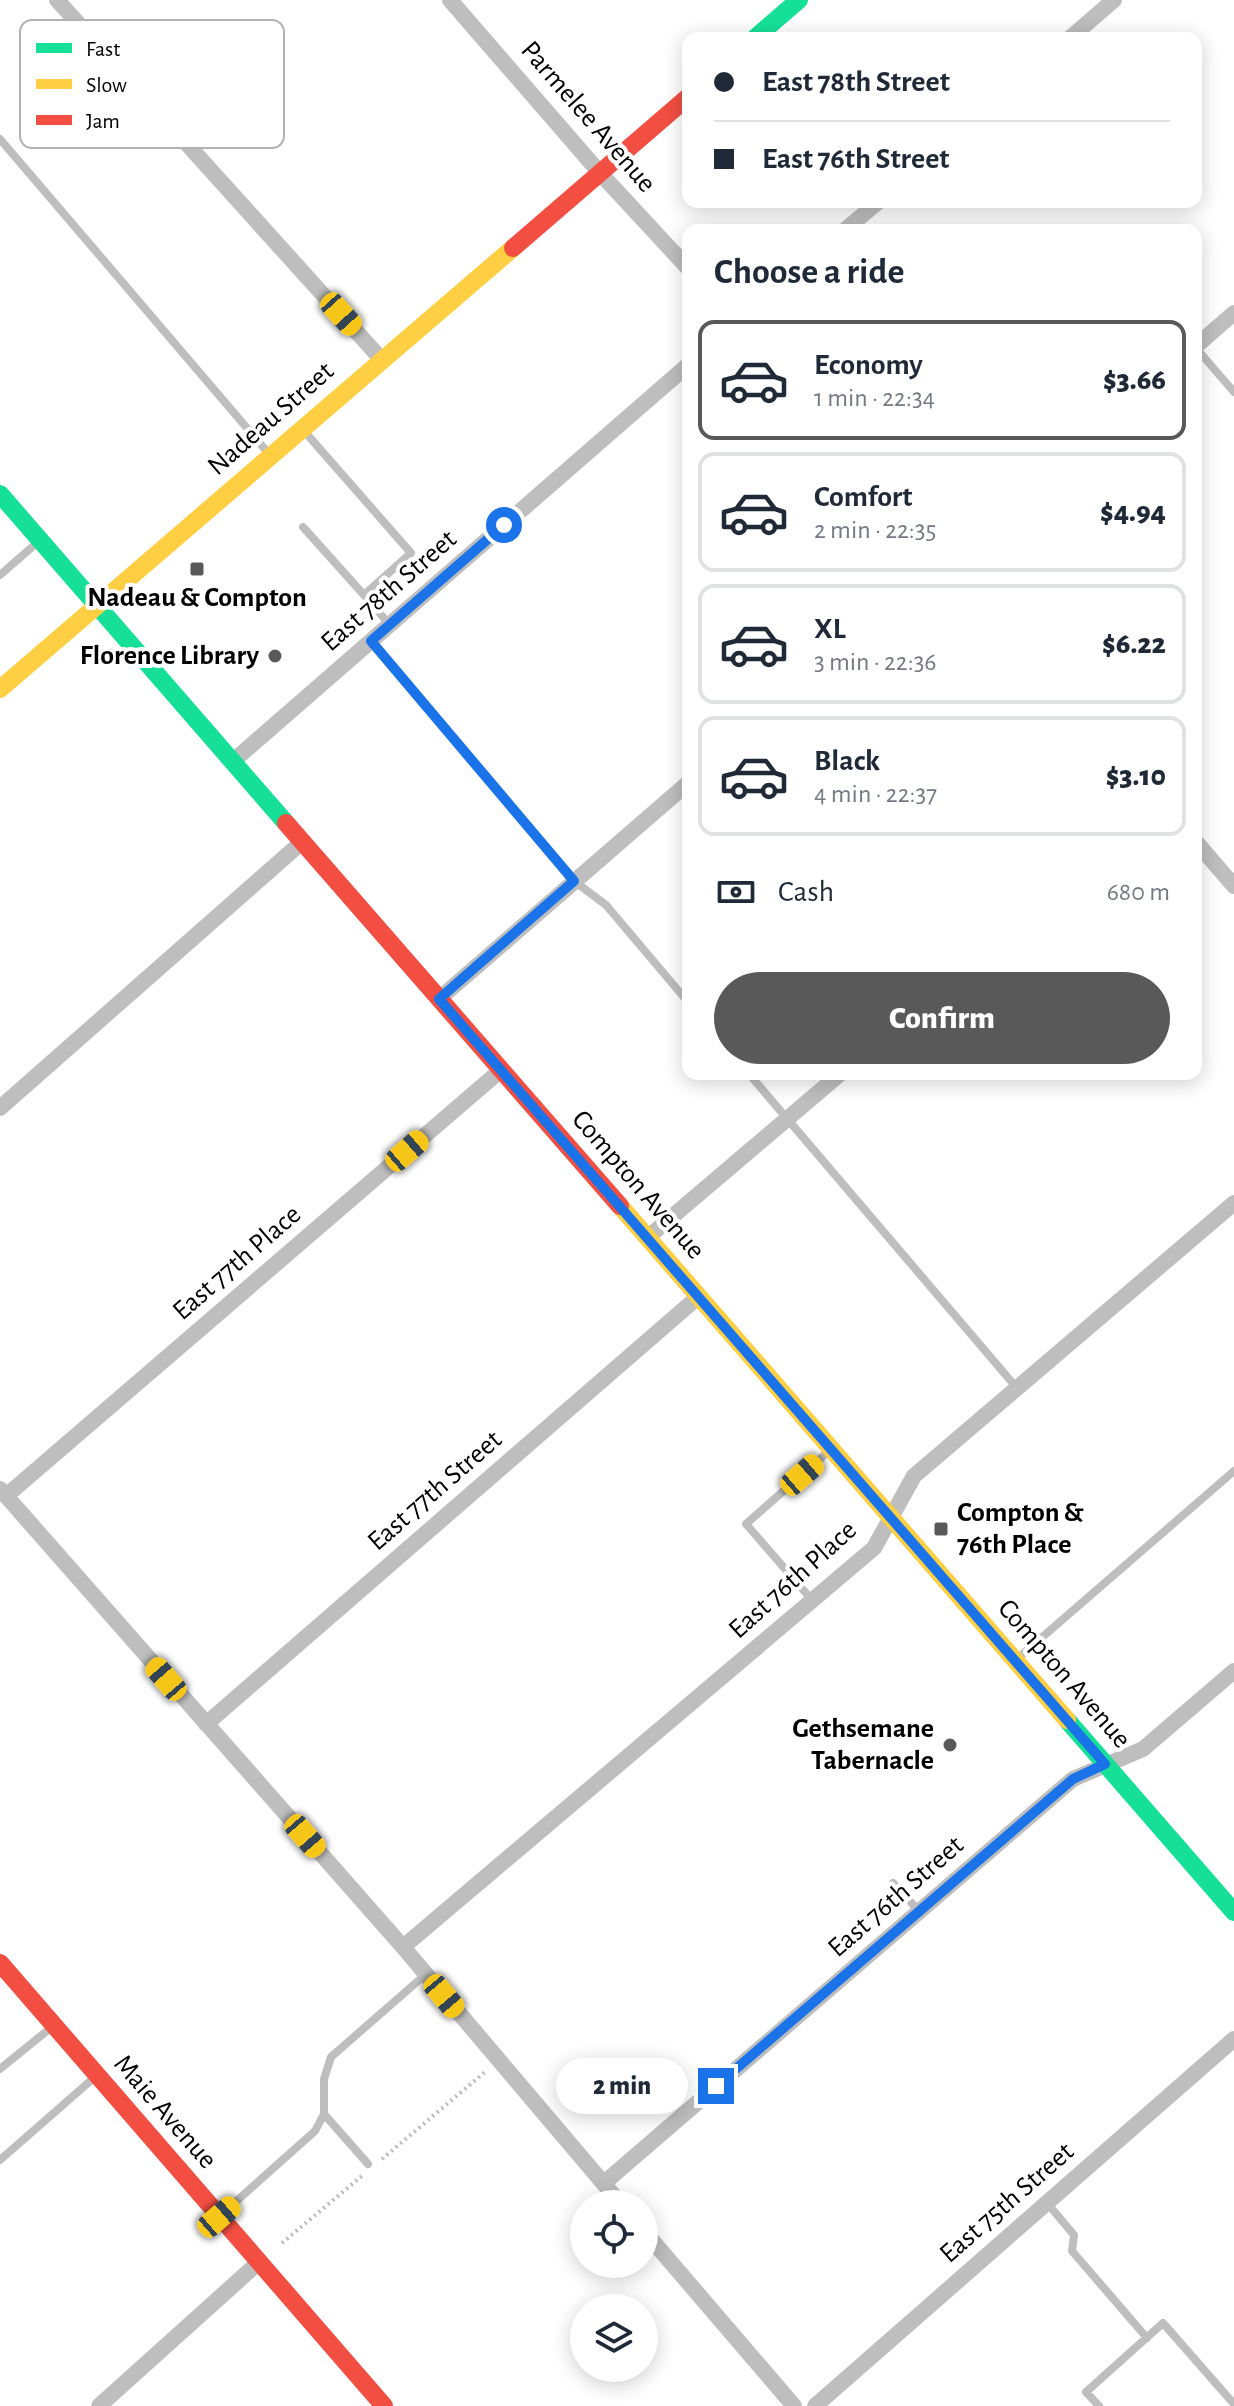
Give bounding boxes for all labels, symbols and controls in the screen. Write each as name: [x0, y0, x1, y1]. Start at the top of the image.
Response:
legend: [20, 20, 284, 148]
street label: Parmelee Avenue: [515, 36, 661, 198]
text: Fast: [86, 38, 120, 60]
text: East 78th Street: [762, 67, 950, 97]
text: Slow: [86, 74, 127, 96]
text: Jam: [86, 110, 120, 132]
text: East 76th Street: [762, 144, 950, 174]
text: Choose a ride: [714, 254, 904, 290]
car: [316, 288, 366, 340]
icon: car: [718, 344, 790, 416]
text: Economy: [814, 350, 923, 380]
street label: Nadeau Street: [203, 357, 339, 481]
text: $3.66: [1103, 365, 1166, 395]
text: 1 min · 22:34: [814, 385, 935, 411]
icon: car: [718, 476, 790, 548]
text: Comfort: [814, 482, 913, 512]
text: $4.94: [1100, 497, 1166, 527]
route start: [486, 507, 522, 543]
text: 2 min · 22:35: [814, 517, 936, 543]
street label: East 78th Street: [316, 525, 462, 657]
marker: Nadeau & Compton: [188, 560, 206, 578]
place label: Nadeau & Compton: [87, 584, 307, 612]
icon: car: [718, 608, 790, 680]
text: XL: [814, 614, 846, 644]
text: $6.22: [1102, 629, 1166, 659]
place label: Florence Library: [80, 642, 259, 670]
marker: Florence Library: [266, 647, 284, 665]
text: 3 min · 22:36: [814, 649, 937, 675]
icon: car: [718, 740, 790, 812]
text: Black: [814, 746, 880, 776]
text: $3.10: [1106, 761, 1166, 791]
text: 4 min · 22:37: [814, 781, 937, 807]
icon: cash: [714, 870, 758, 914]
text: Cash: [778, 877, 834, 907]
text: 680 m: [1107, 879, 1170, 905]
button: Confirm: [714, 972, 1170, 1064]
street label: Compton Avenue: [566, 1105, 710, 1265]
car: [381, 1126, 433, 1176]
street label: East 77th Place: [168, 1200, 306, 1326]
street label: East 77th Street: [363, 1426, 507, 1556]
car: [776, 1450, 828, 1500]
place label: Compton & 76th Place: [957, 1499, 1084, 1559]
street label: East 76th Place: [724, 1516, 862, 1644]
marker: Compton & 76th Place: [932, 1520, 950, 1538]
street label: Compton Avenue: [992, 1594, 1136, 1754]
car: [141, 1653, 191, 1705]
place label: Gethsemane Tabernacle: [792, 1715, 934, 1775]
marker: Gethsemane Tabernacle: [941, 1736, 959, 1754]
car: [280, 1810, 330, 1862]
street label: East 76th Street: [823, 1831, 969, 1963]
car: [419, 1970, 469, 2022]
street label: Maie Avenue: [108, 2050, 222, 2174]
callout: 2 min: [556, 2058, 688, 2114]
route end: [698, 2068, 734, 2104]
text: 2 min: [593, 2073, 651, 2099]
street label: East 75th Street: [935, 2138, 1079, 2268]
map controls: [570, 2190, 658, 2382]
button: locate: [570, 2190, 658, 2278]
car: [193, 2192, 245, 2242]
button: layers: [570, 2294, 658, 2382]

